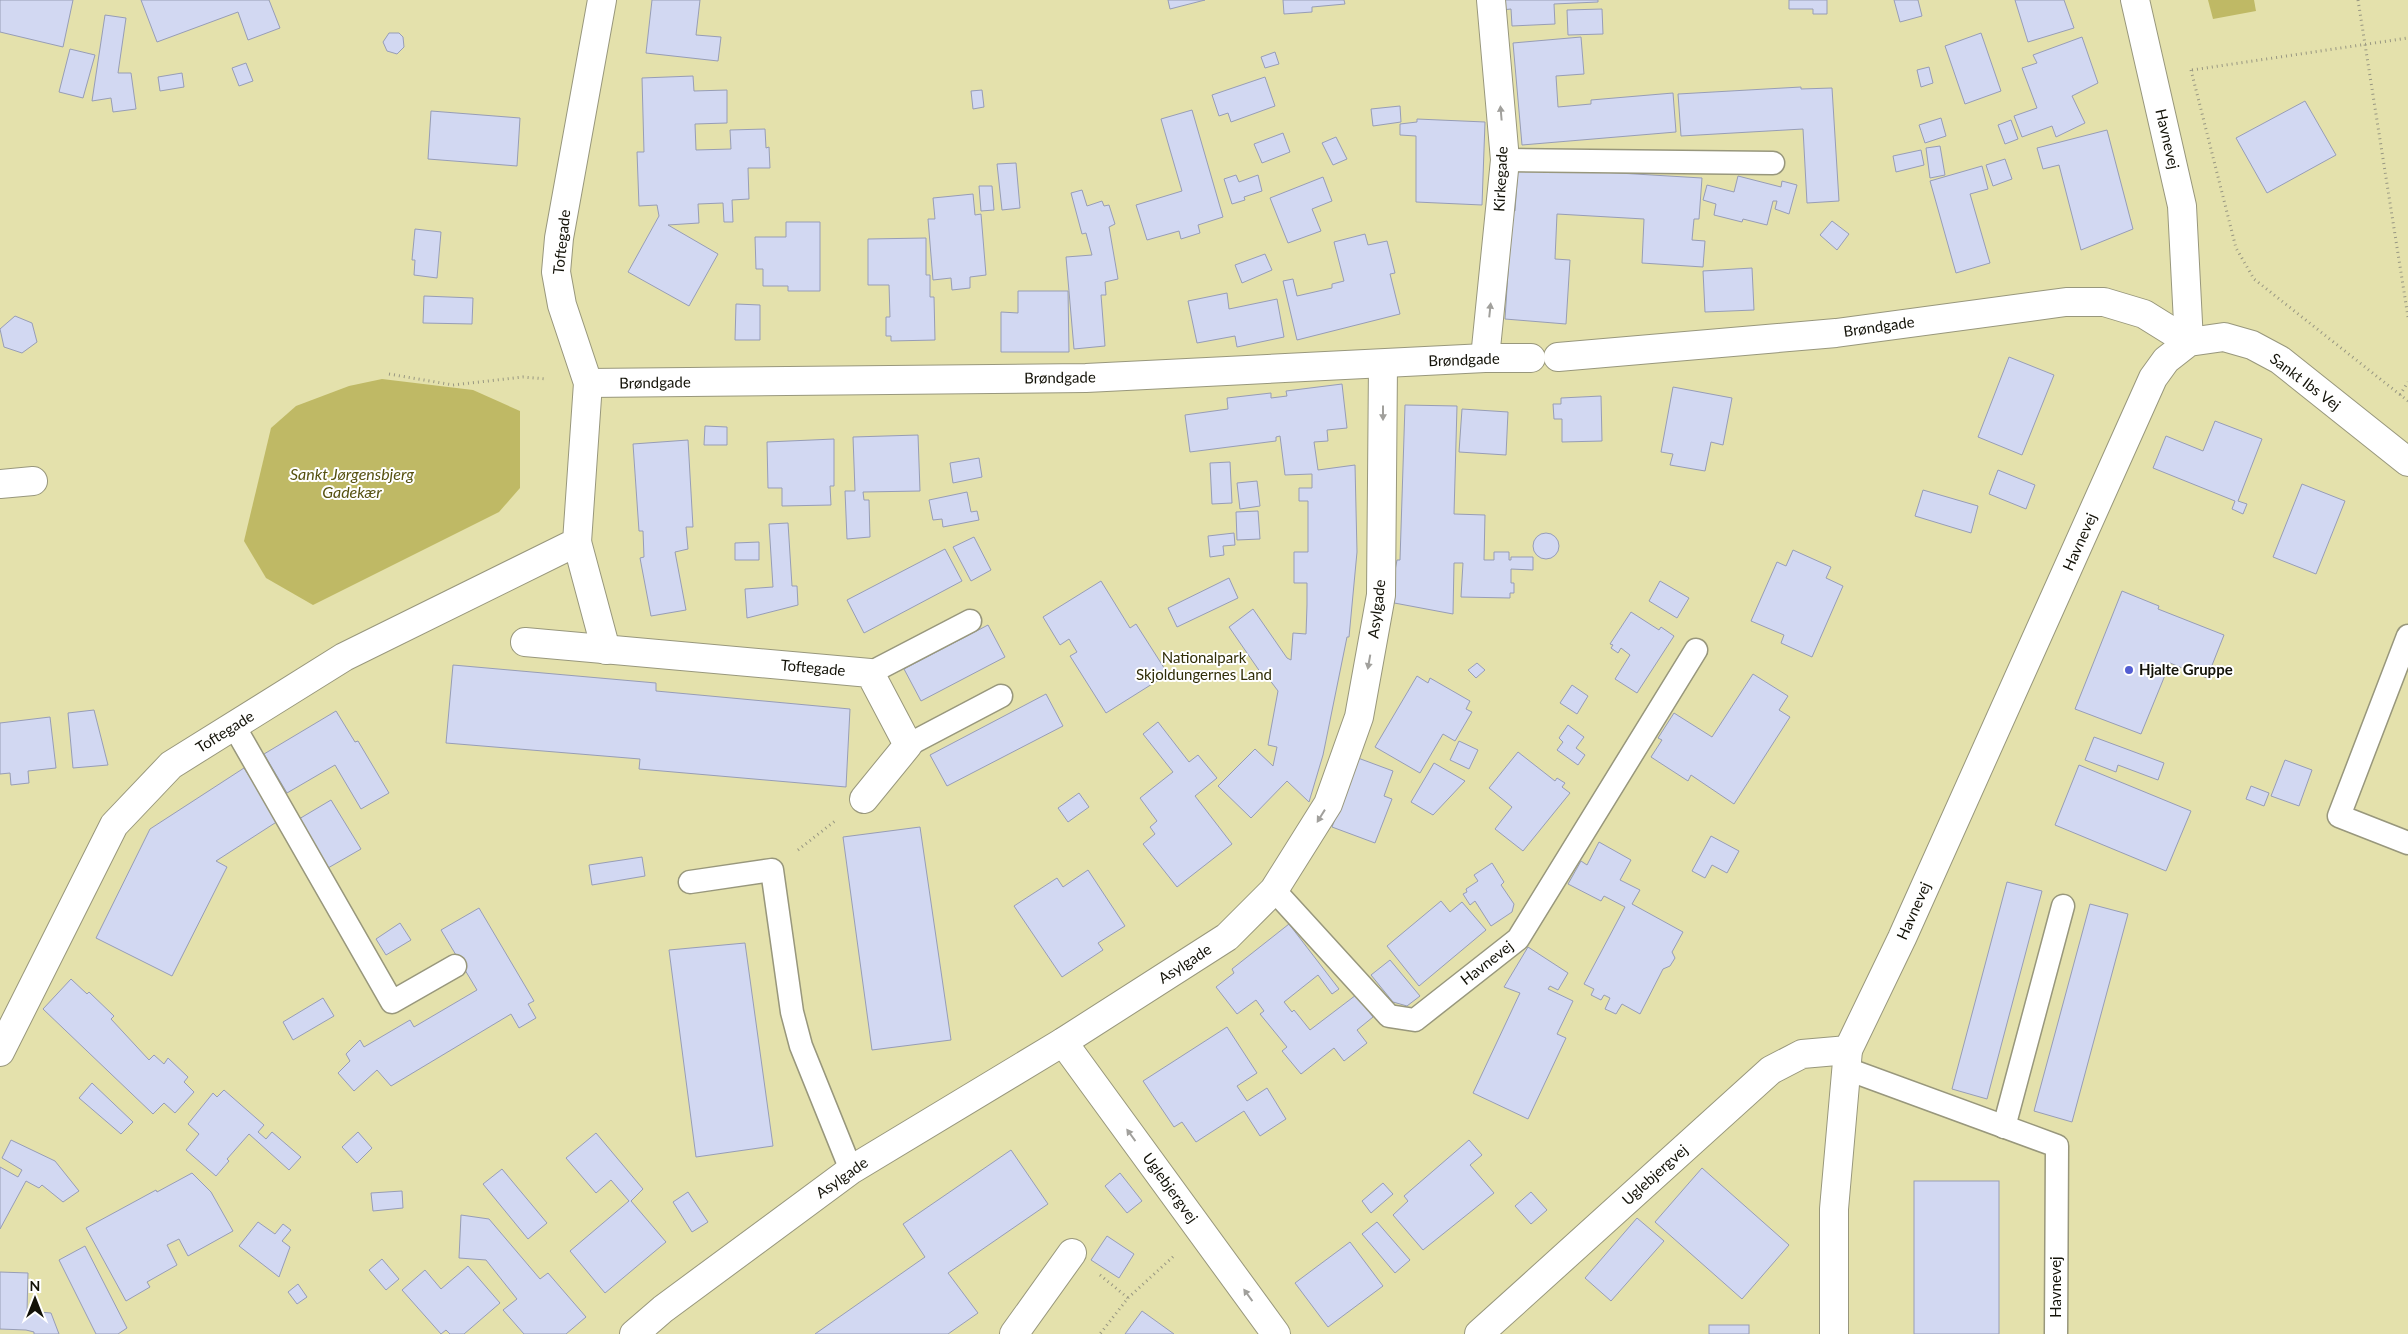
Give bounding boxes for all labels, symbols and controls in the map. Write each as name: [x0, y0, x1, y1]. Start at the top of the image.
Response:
one-way arrow: [1497, 105, 1505, 121]
street label: Havnevej: [2152, 107, 2184, 171]
street label: Kirkegade: [1489, 146, 1511, 212]
street label: Toftegade: [549, 209, 573, 275]
one-way arrow: [1486, 301, 1494, 317]
street label: Brøndgade: [1842, 312, 1916, 340]
street label: Brøndgade: [1428, 349, 1500, 369]
street label: Sankt Ibs Vej: [2267, 349, 2344, 414]
street label: Brøndgade: [1024, 367, 1096, 387]
street label: Brøndgade: [619, 372, 691, 392]
one-way arrow: [1378, 405, 1386, 421]
water label: Sankt Jørgensbjerg Gadekær: [290, 464, 414, 501]
street label: Havnevej: [2058, 510, 2100, 573]
street label: Asylgade: [1363, 578, 1389, 639]
park label: Nationalpark Skjoldungernes Land: [1136, 648, 1272, 683]
one-way arrow: [1365, 654, 1373, 669]
street label: Toftegade: [780, 655, 846, 679]
place label: Hjalte Gruppe: [2139, 660, 2233, 678]
marker: Hjalte Gruppe: [2123, 664, 2135, 676]
street label: Toftegade: [192, 706, 257, 756]
one-way arrow: [1316, 809, 1325, 822]
street label: Havnevej: [1892, 879, 1934, 942]
street label: Havnevej: [1457, 936, 1516, 988]
street label: Asylgade: [1155, 939, 1214, 987]
one-way arrow: [1126, 1128, 1136, 1142]
street label: Uglebjergvej: [1618, 1140, 1691, 1208]
street label: Uglebjergvej: [1139, 1149, 1202, 1226]
street label: Asylgade: [812, 1153, 871, 1202]
street label: Havnevej: [2046, 1256, 2064, 1318]
north arrow: [10, 1274, 60, 1324]
text: N: [30, 1277, 40, 1294]
one-way arrow: [1242, 1289, 1253, 1302]

